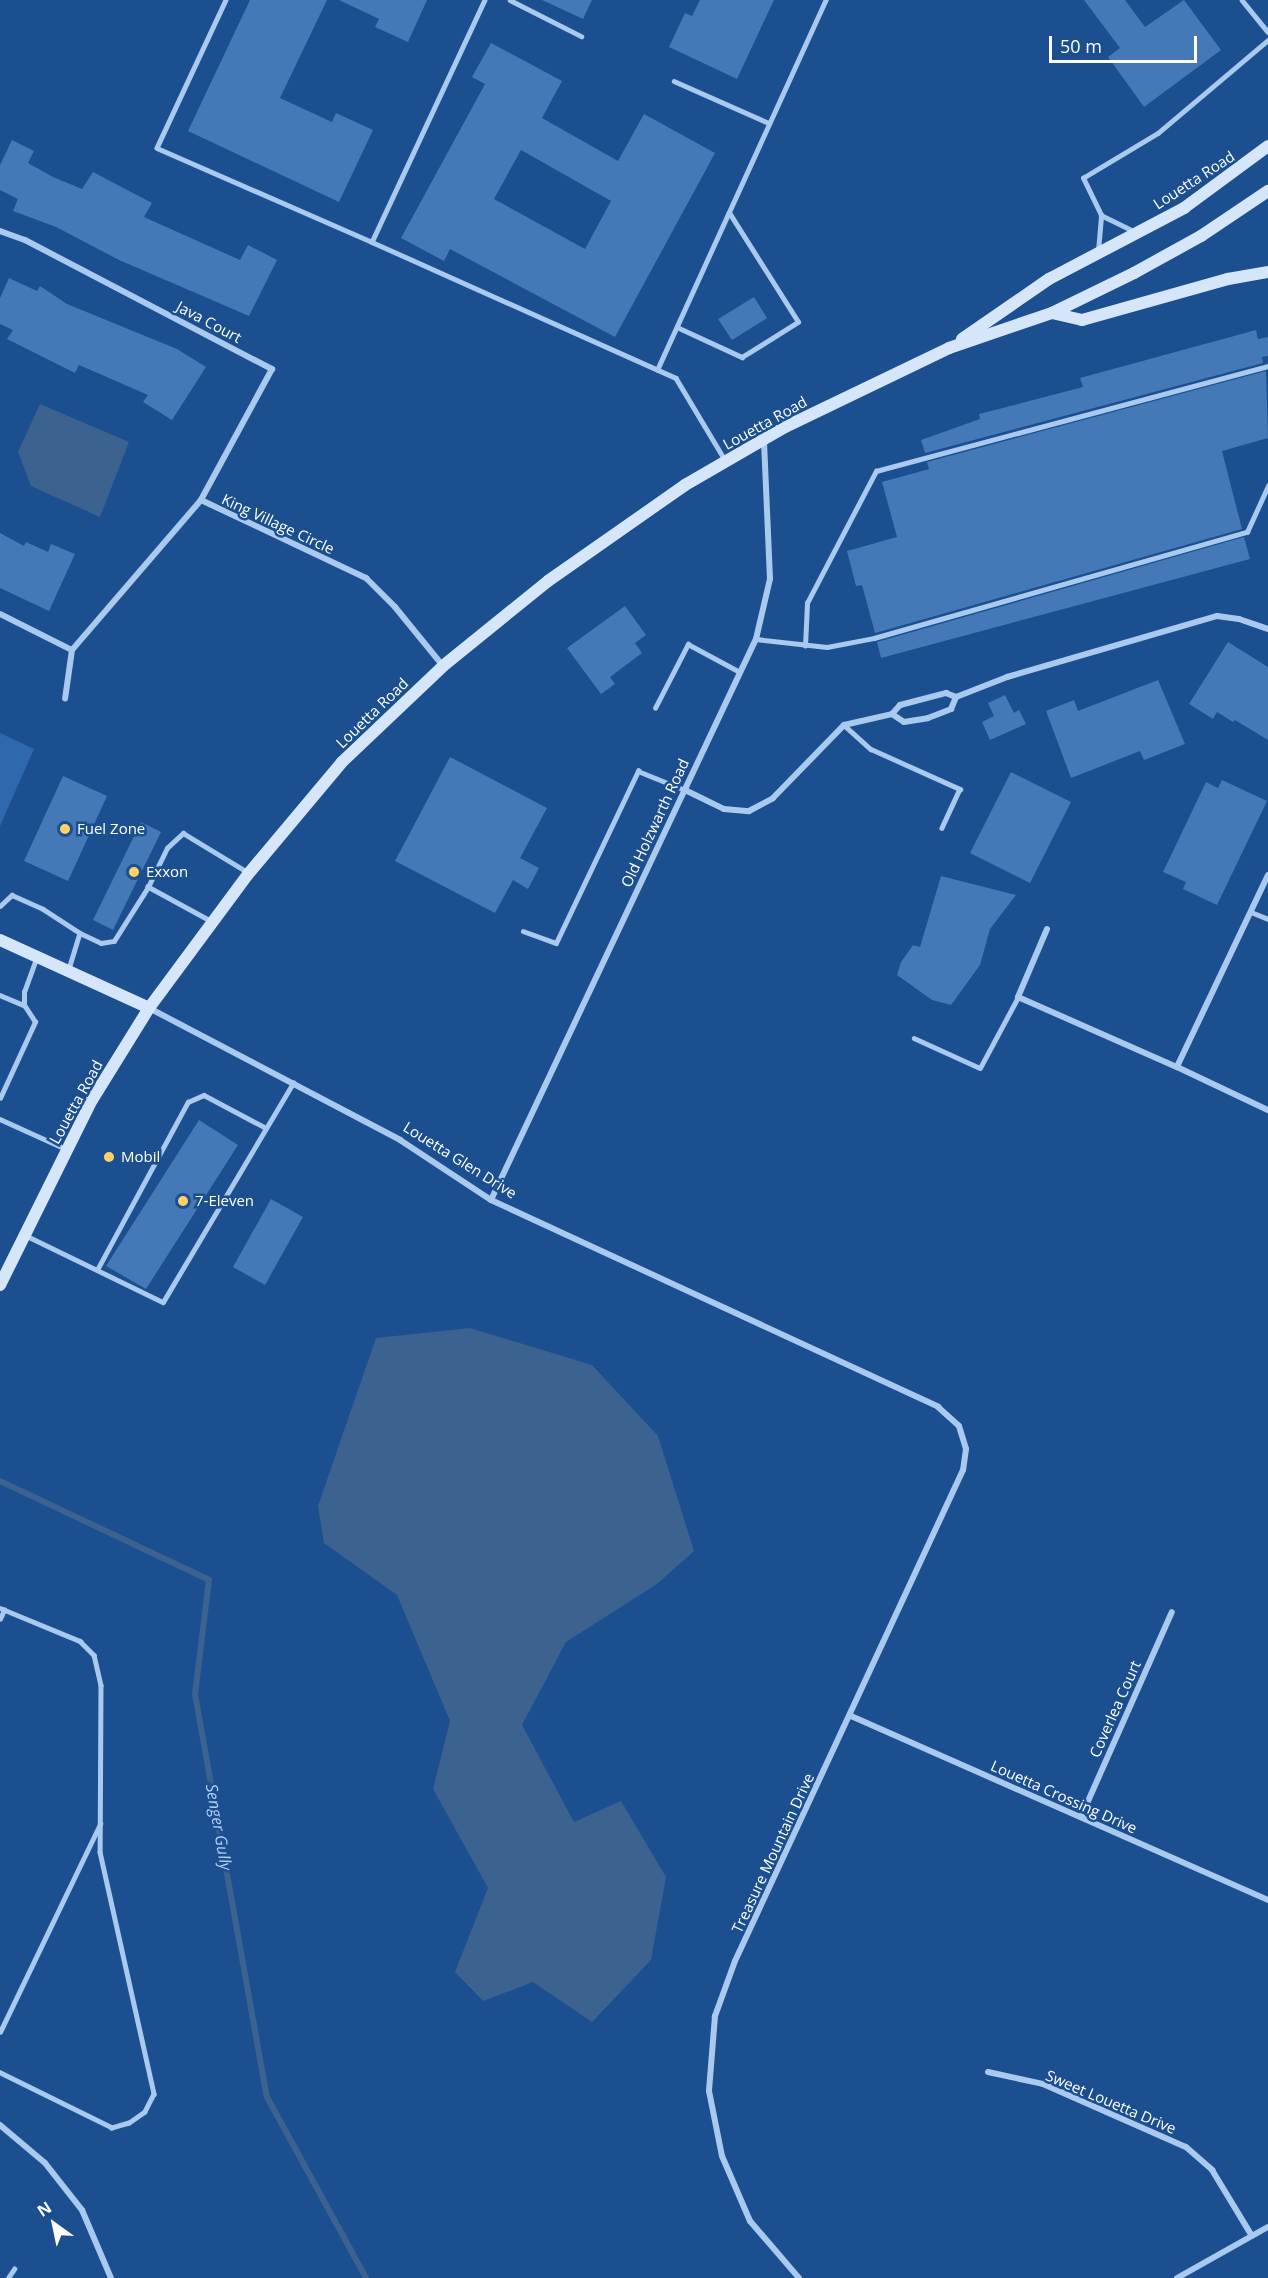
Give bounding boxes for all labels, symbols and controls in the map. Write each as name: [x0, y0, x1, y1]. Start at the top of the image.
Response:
scale bar: [1052, 24, 1200, 62]
text: 50 m: [1060, 34, 1102, 58]
street label: Louetta Road: [1150, 147, 1238, 213]
street label: Java Court: [173, 297, 245, 347]
street label: Louetta Road: [720, 393, 810, 453]
street label: King Village Circle: [219, 490, 337, 558]
street label: Louetta Road: [332, 674, 412, 752]
street label: Old Holzwarth Road: [617, 756, 693, 890]
place label: Fuel Zone: [77, 820, 145, 838]
marker: Fuel Zone: [58, 822, 72, 836]
place label: Exxon: [146, 863, 188, 881]
marker: Exxon: [127, 865, 141, 879]
street label: Louetta Road: [46, 1057, 106, 1147]
street label: Louetta Glen Drive: [400, 1118, 520, 1202]
place label: Mobil: [121, 1148, 160, 1166]
marker: Mobil: [102, 1150, 116, 1164]
place label: 7-Eleven: [195, 1192, 254, 1210]
marker: 7-Eleven: [176, 1194, 190, 1208]
street label: Coverlea Court: [1086, 1658, 1144, 1760]
street label: Louetta Crossing Drive: [988, 1757, 1140, 1837]
street label: Treasure Mountain Drive: [728, 1770, 818, 1936]
water label: Senger Gully: [202, 1782, 236, 1872]
street label: Sweet Louetta Drive: [1043, 2066, 1179, 2138]
north arrow: [24, 2194, 84, 2254]
text: N: [33, 2196, 56, 2222]

